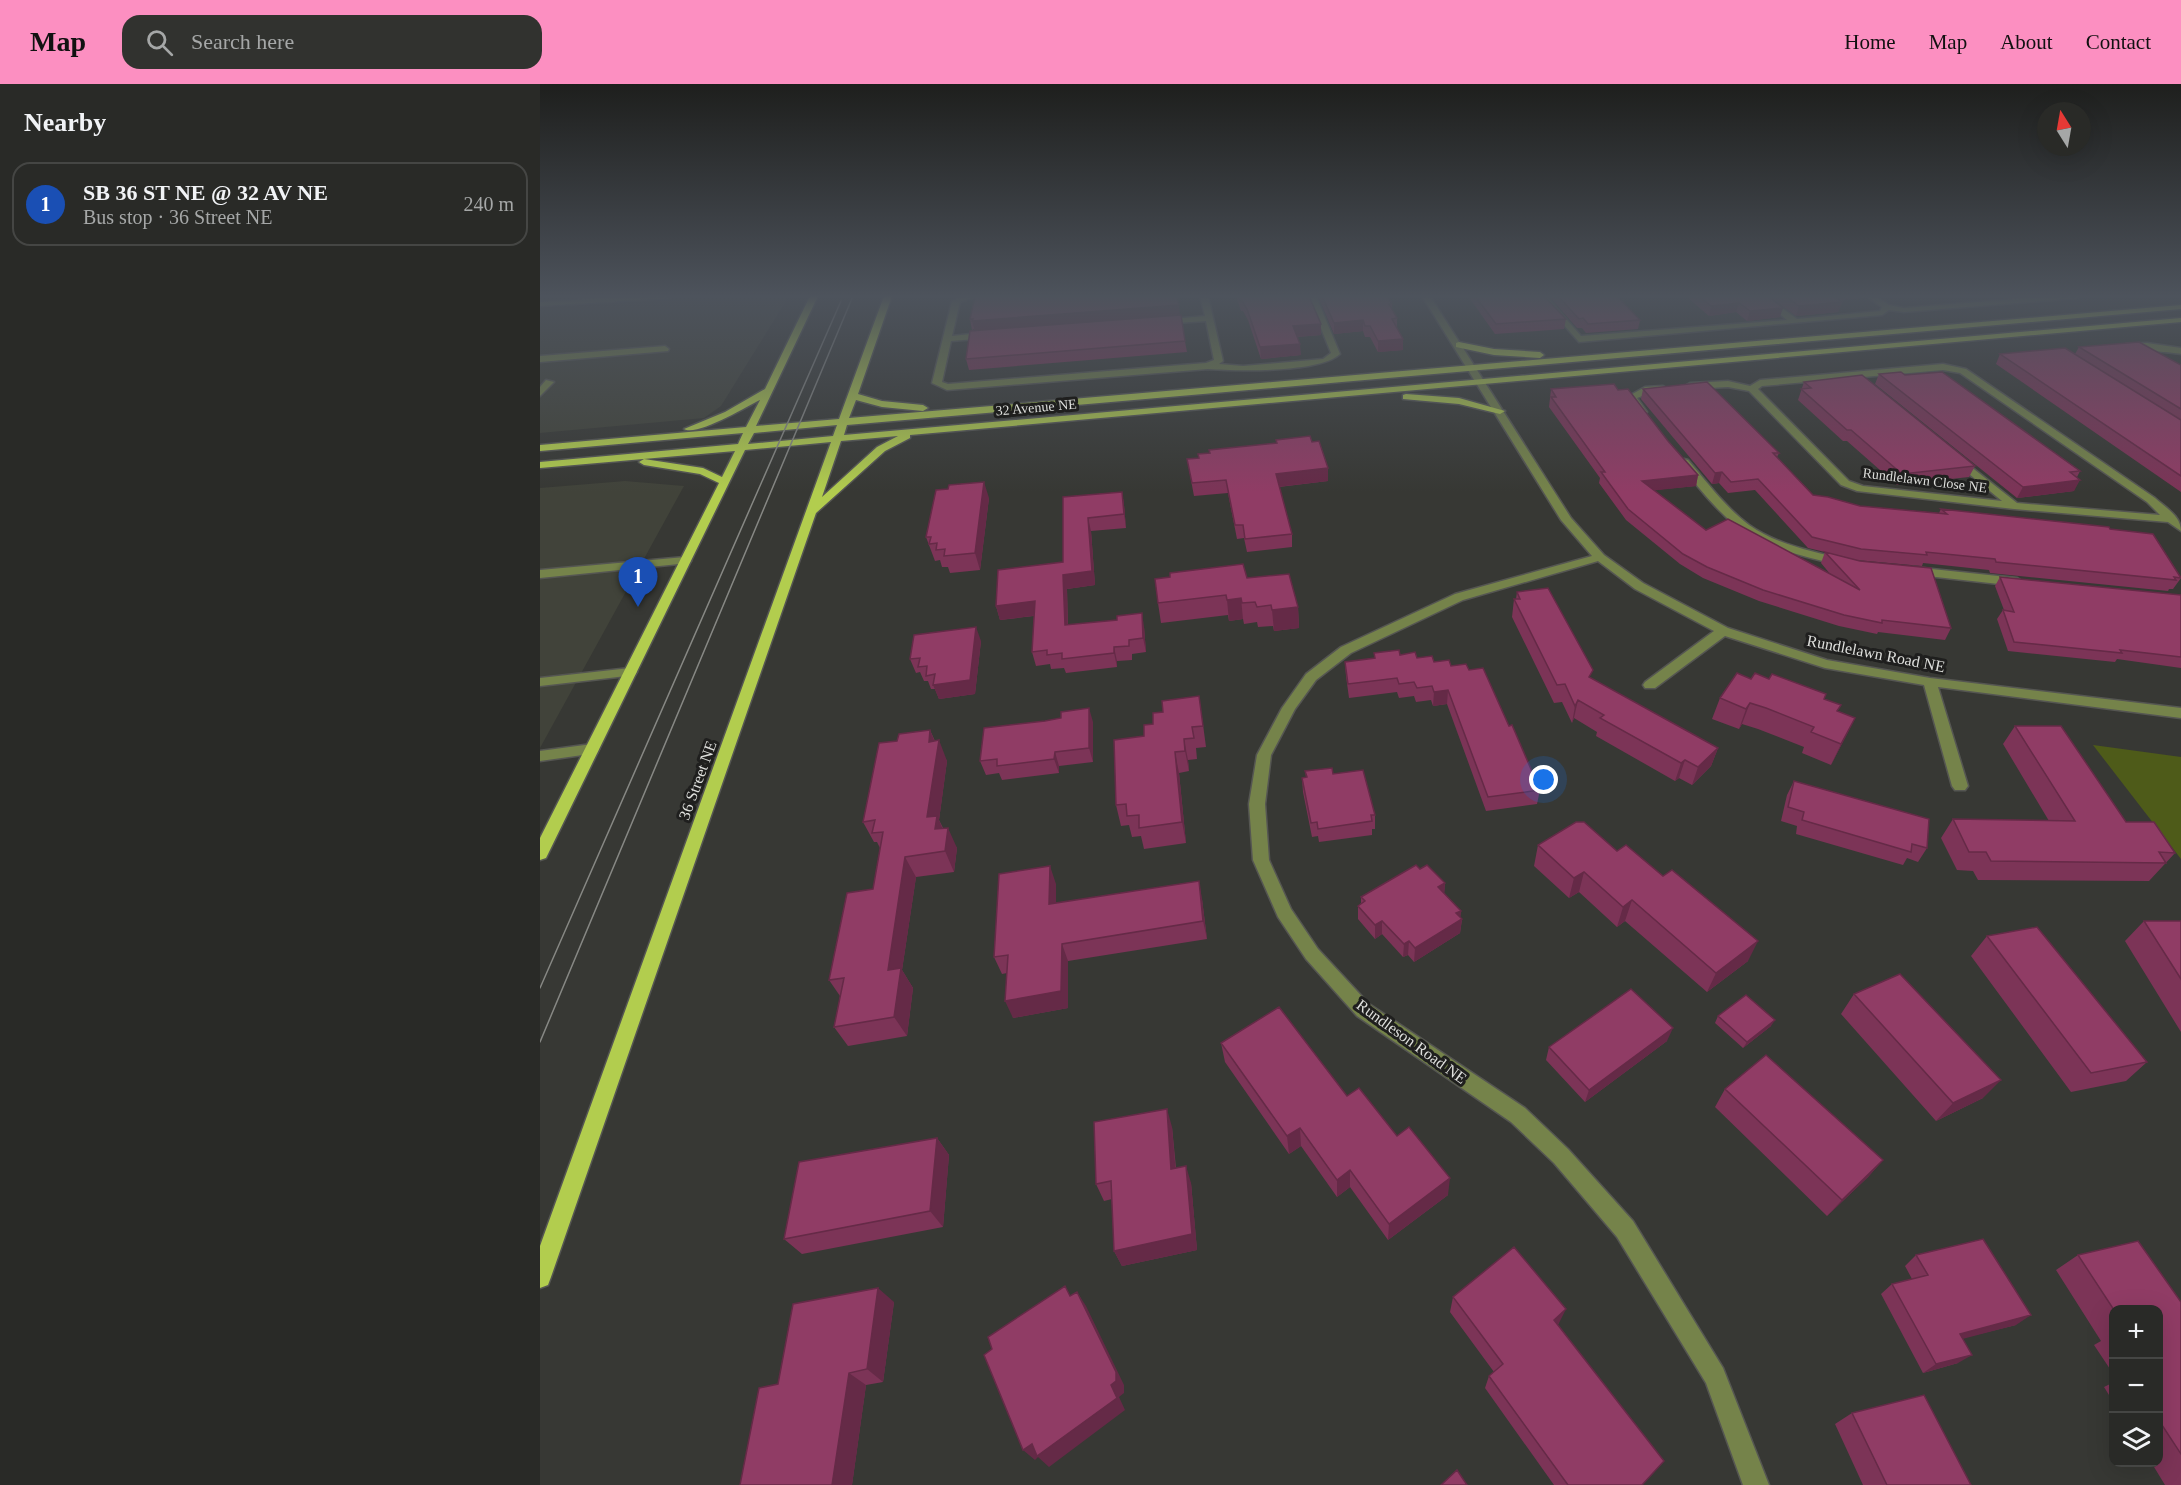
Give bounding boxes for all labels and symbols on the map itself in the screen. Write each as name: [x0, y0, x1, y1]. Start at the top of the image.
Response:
north arrow: [2037, 102, 2091, 156]
street label: 32 Avenue NE: [995, 396, 1077, 419]
street label: Rundlelawn Close NE: [1862, 465, 1988, 496]
pin: 1: [618, 558, 658, 607]
street label: Rundlelawn Road NE: [1805, 632, 1946, 675]
street label: 36 Street NE: [675, 738, 720, 822]
your location: [1529, 765, 1558, 794]
street label: Rundleson Road NE: [1353, 996, 1470, 1087]

